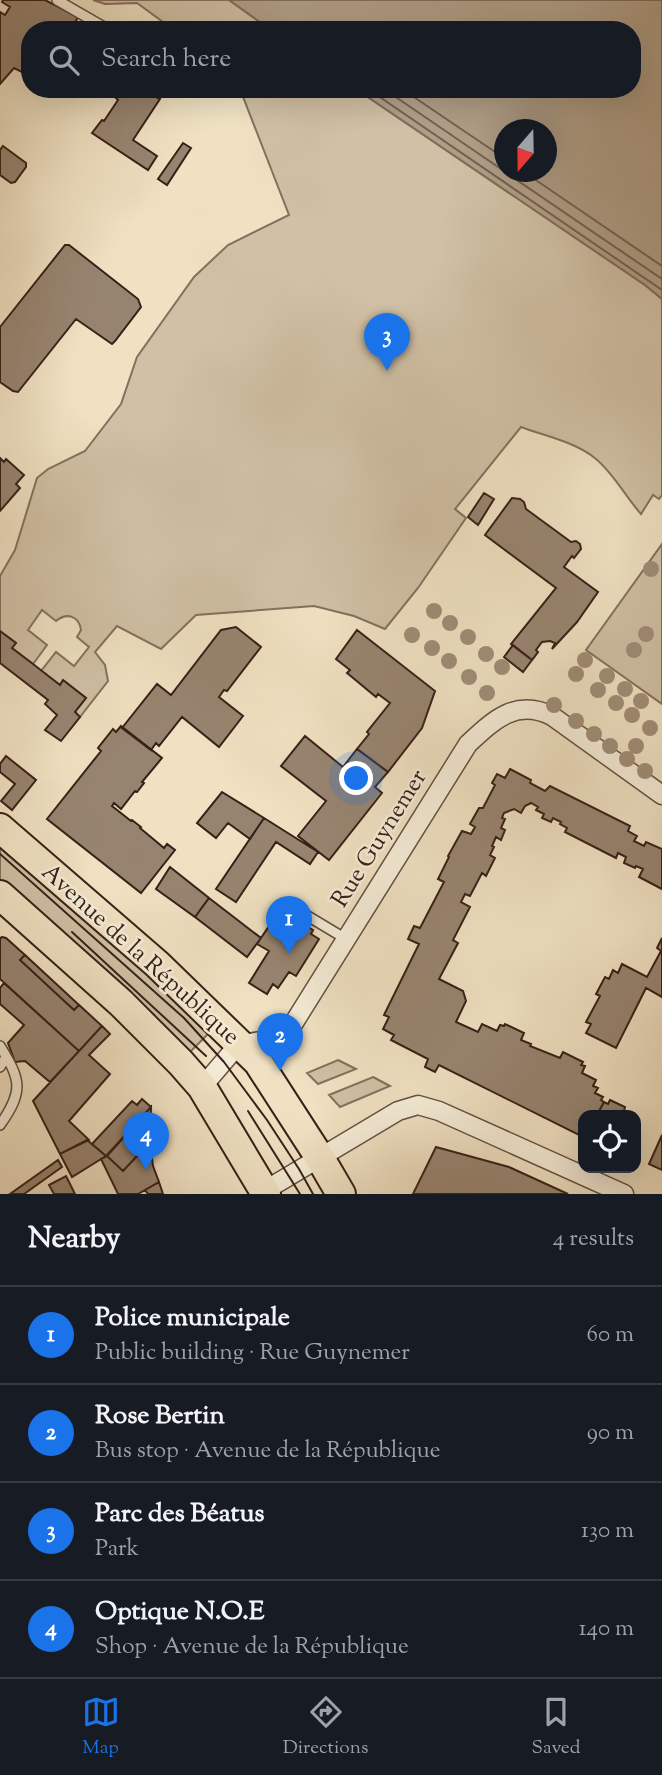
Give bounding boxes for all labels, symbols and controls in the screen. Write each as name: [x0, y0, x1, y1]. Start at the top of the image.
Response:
search box: [21, 21, 641, 98]
icon: search: [45, 41, 83, 79]
text: Search here: [101, 41, 231, 78]
north arrow: [494, 119, 557, 182]
pin: 3: [364, 313, 410, 371]
your location: [339, 761, 373, 795]
street label: Rue Guynemer: [324, 763, 436, 915]
street label: Avenue de la République: [33, 856, 247, 1054]
pin: 1: [266, 896, 312, 954]
pin: 2: [257, 1013, 303, 1071]
map controls: [578, 1110, 641, 1173]
button: locate: [578, 1110, 641, 1173]
pin: 4: [123, 1112, 169, 1170]
text: Nearby: [28, 1218, 120, 1261]
text: 4 results: [553, 1223, 634, 1256]
text: Police municipale: [95, 1300, 290, 1337]
text: 1: [47, 1319, 55, 1352]
text: 60 m: [586, 1319, 634, 1352]
text: Public building · Rue Guynemer: [95, 1337, 410, 1370]
text: Rose Bertin: [95, 1398, 225, 1435]
text: 2: [46, 1417, 56, 1450]
text: 90 m: [587, 1417, 634, 1450]
text: Bus stop · Avenue de la République: [95, 1435, 440, 1468]
text: Parc des Béatus: [95, 1496, 265, 1533]
text: 3: [46, 1515, 56, 1548]
text: 130 m: [581, 1515, 634, 1548]
text: Park: [95, 1533, 139, 1566]
text: Optique N.O.E: [95, 1594, 265, 1631]
text: 4: [45, 1613, 57, 1646]
text: 140 m: [579, 1613, 634, 1646]
text: Shop · Avenue de la République: [95, 1631, 409, 1664]
tab: Map: [82, 1693, 120, 1762]
tab: Directions: [283, 1693, 368, 1762]
tab: Saved: [532, 1693, 580, 1762]

